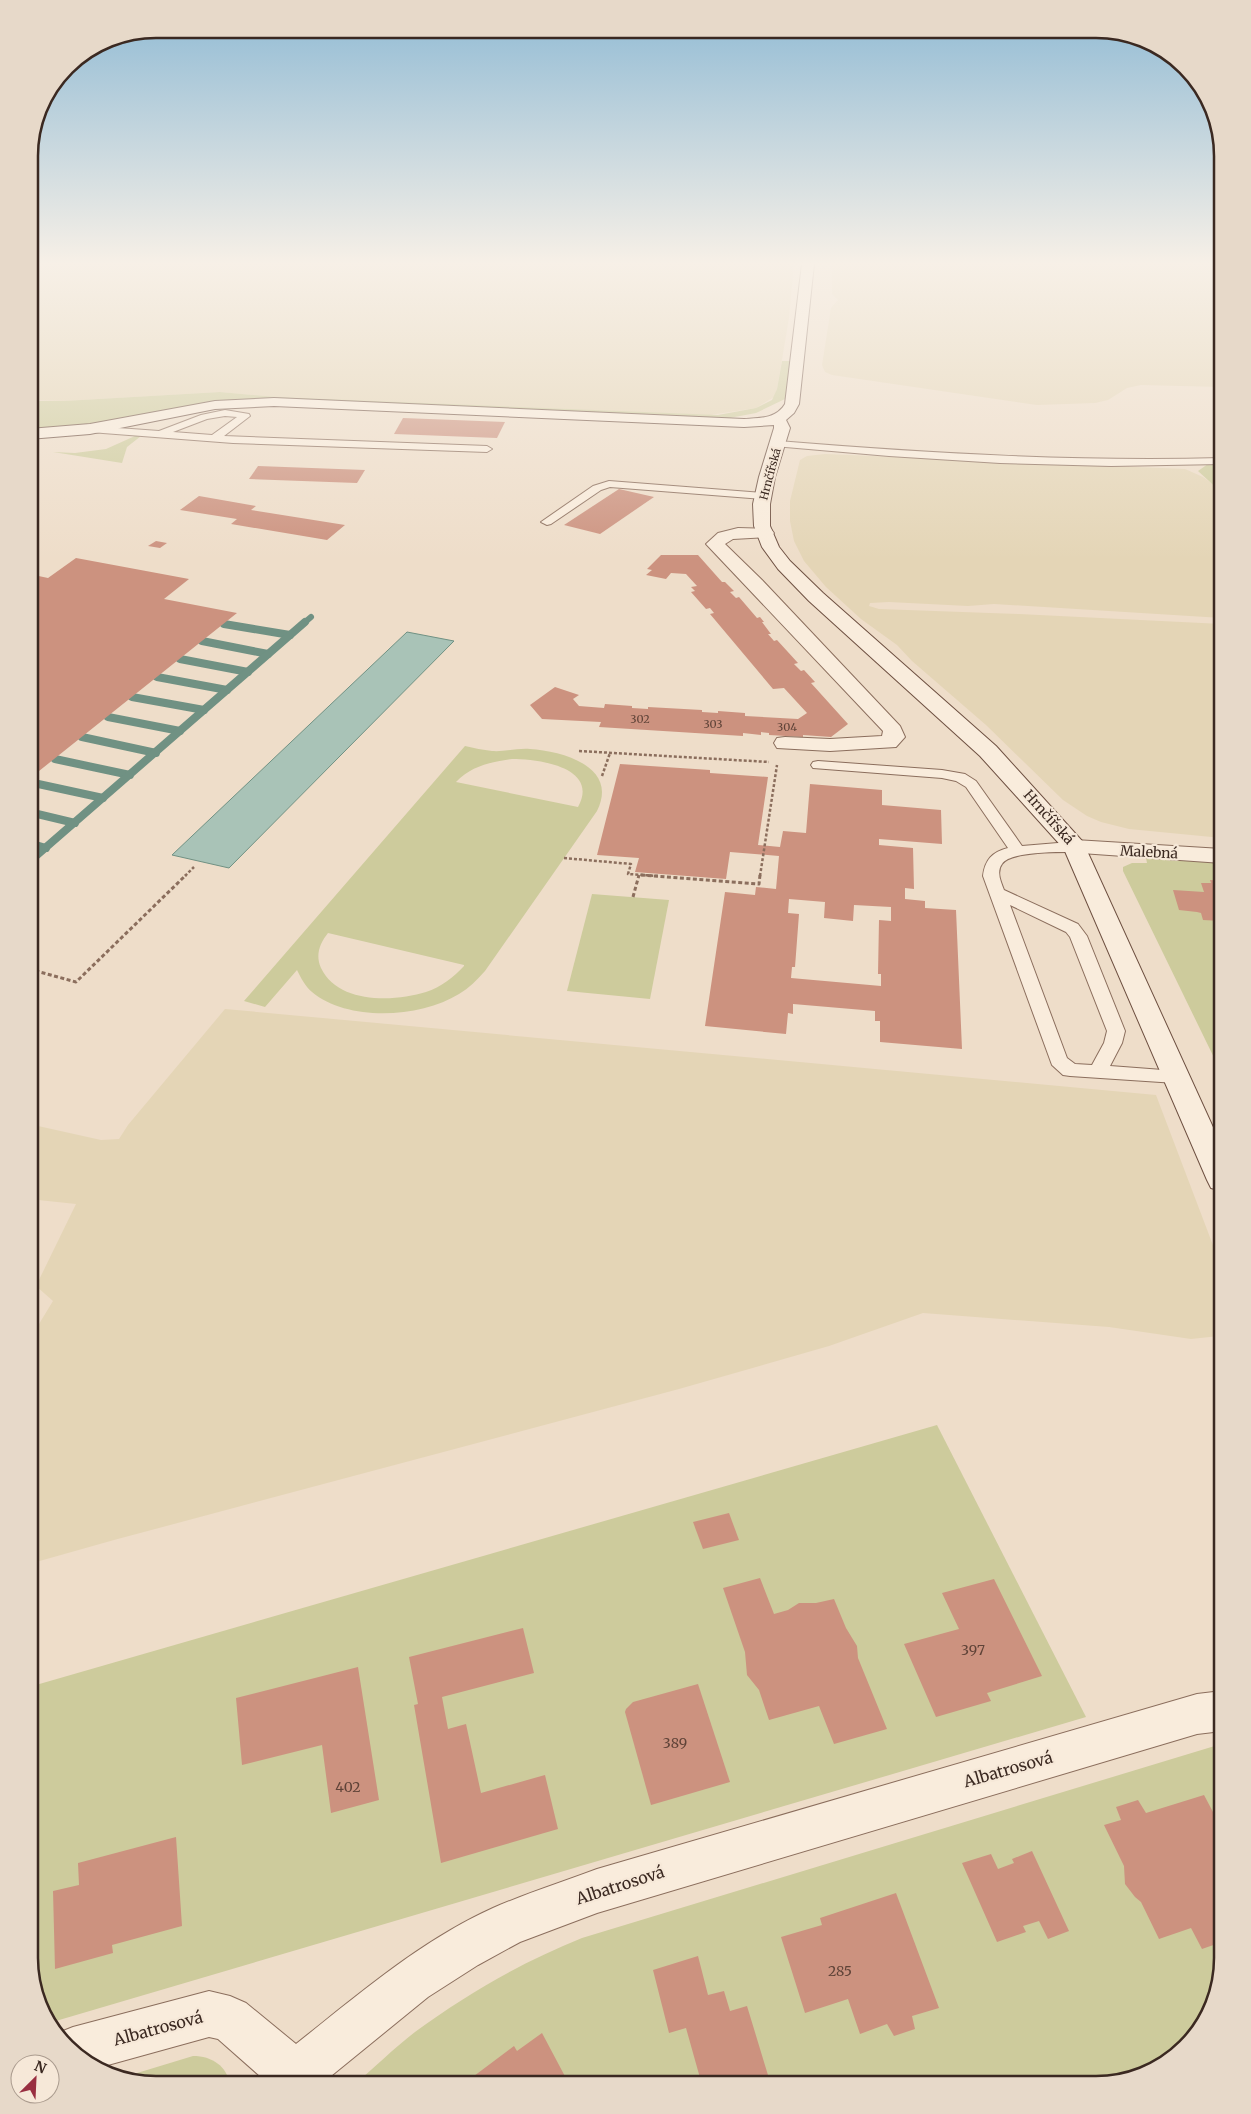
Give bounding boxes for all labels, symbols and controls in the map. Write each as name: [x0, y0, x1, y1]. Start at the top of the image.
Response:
street label: Hrnčířská: [756, 446, 784, 501]
house number: 302: [630, 712, 650, 726]
house number: 303: [703, 717, 723, 731]
house number: 304: [777, 720, 797, 734]
street label: Hrnčířská: [1020, 786, 1079, 848]
street label: Malebná: [1119, 841, 1179, 863]
house number: 397: [961, 1641, 985, 1659]
house number: 389: [663, 1734, 687, 1752]
street label: Albatrosová: [960, 1747, 1055, 1792]
house number: 402: [335, 1778, 361, 1796]
street label: Albatrosová: [572, 1861, 667, 1909]
house number: 285: [828, 1962, 852, 1980]
street label: Albatrosová: [110, 2006, 205, 2050]
north arrow: [10, 2054, 60, 2104]
text: N: [32, 2057, 49, 2078]

